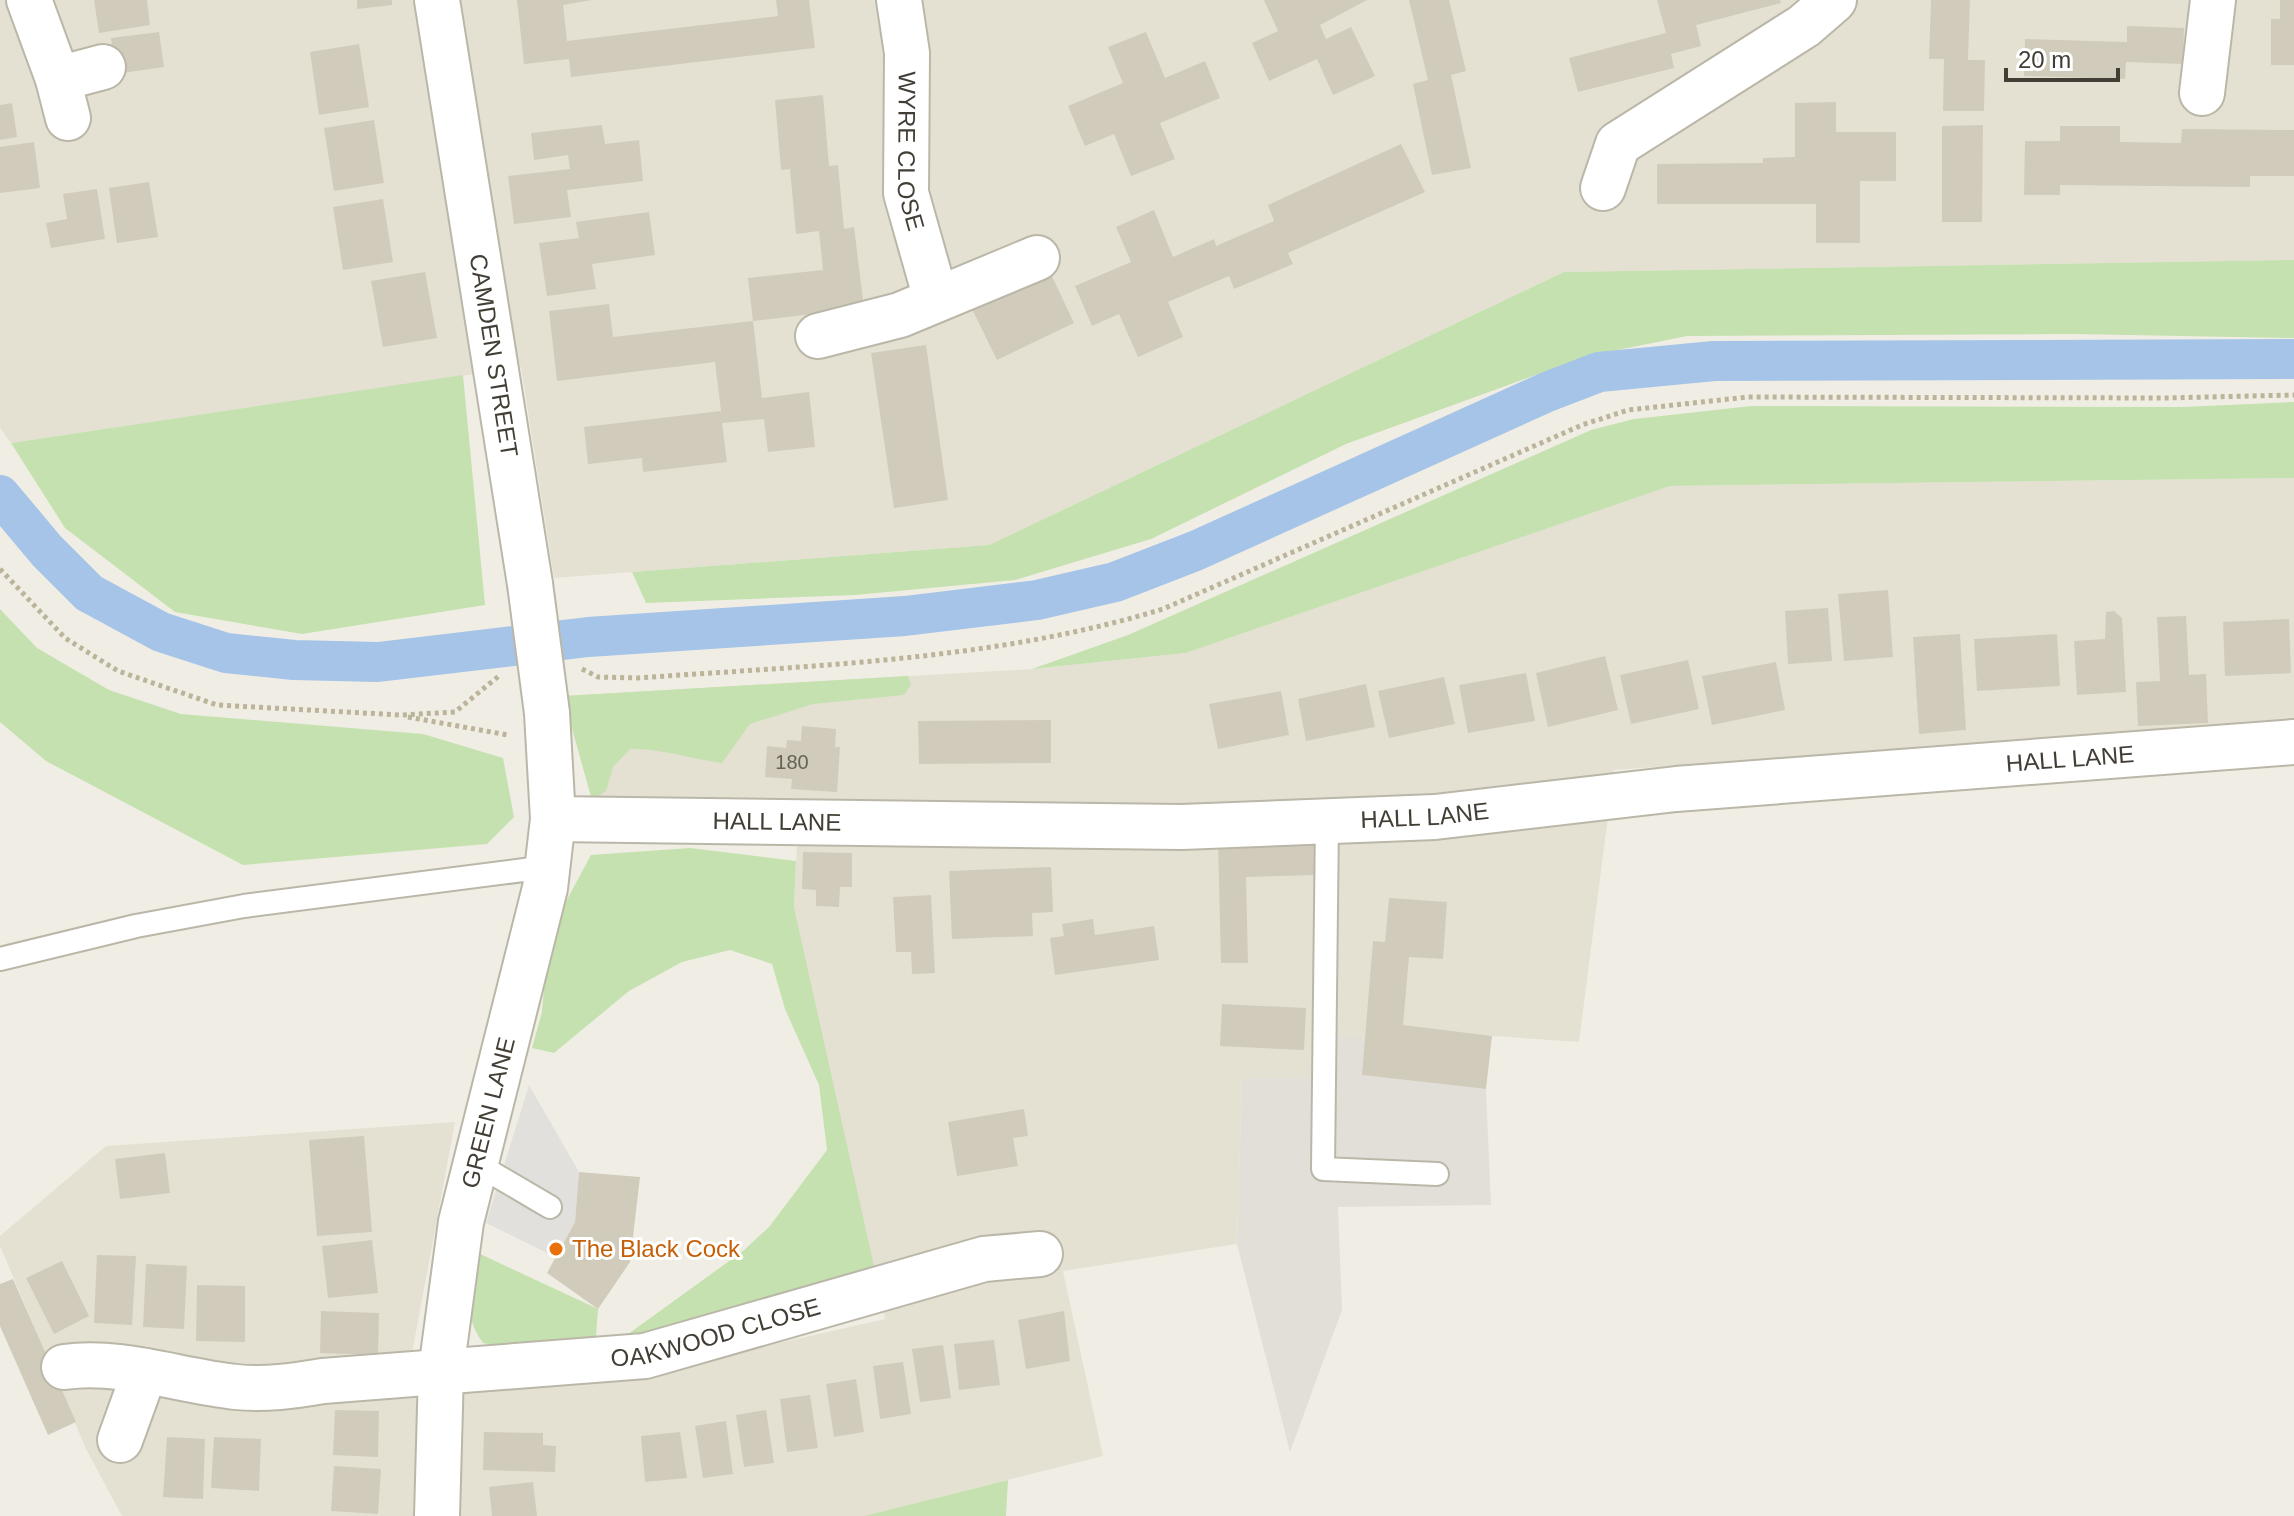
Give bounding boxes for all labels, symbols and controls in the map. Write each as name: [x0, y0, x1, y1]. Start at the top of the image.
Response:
scale bar: [2006, 32, 2118, 82]
text: 20 m: [2018, 46, 2071, 73]
street label: WYRE CLOSE: [893, 71, 930, 234]
street label: CAMDEN STREET: [465, 252, 524, 459]
street label: HALL LANE: [2005, 740, 2135, 777]
house number: 180: [775, 751, 809, 773]
street label: HALL LANE: [1360, 797, 1490, 833]
street label: HALL LANE: [713, 807, 841, 836]
street label: GREEN LANE: [456, 1034, 520, 1191]
place label: The Black Cock: [572, 1235, 741, 1262]
marker: The Black Cock: [547, 1240, 565, 1258]
street label: OAKWOOD CLOSE: [610, 1293, 823, 1372]

